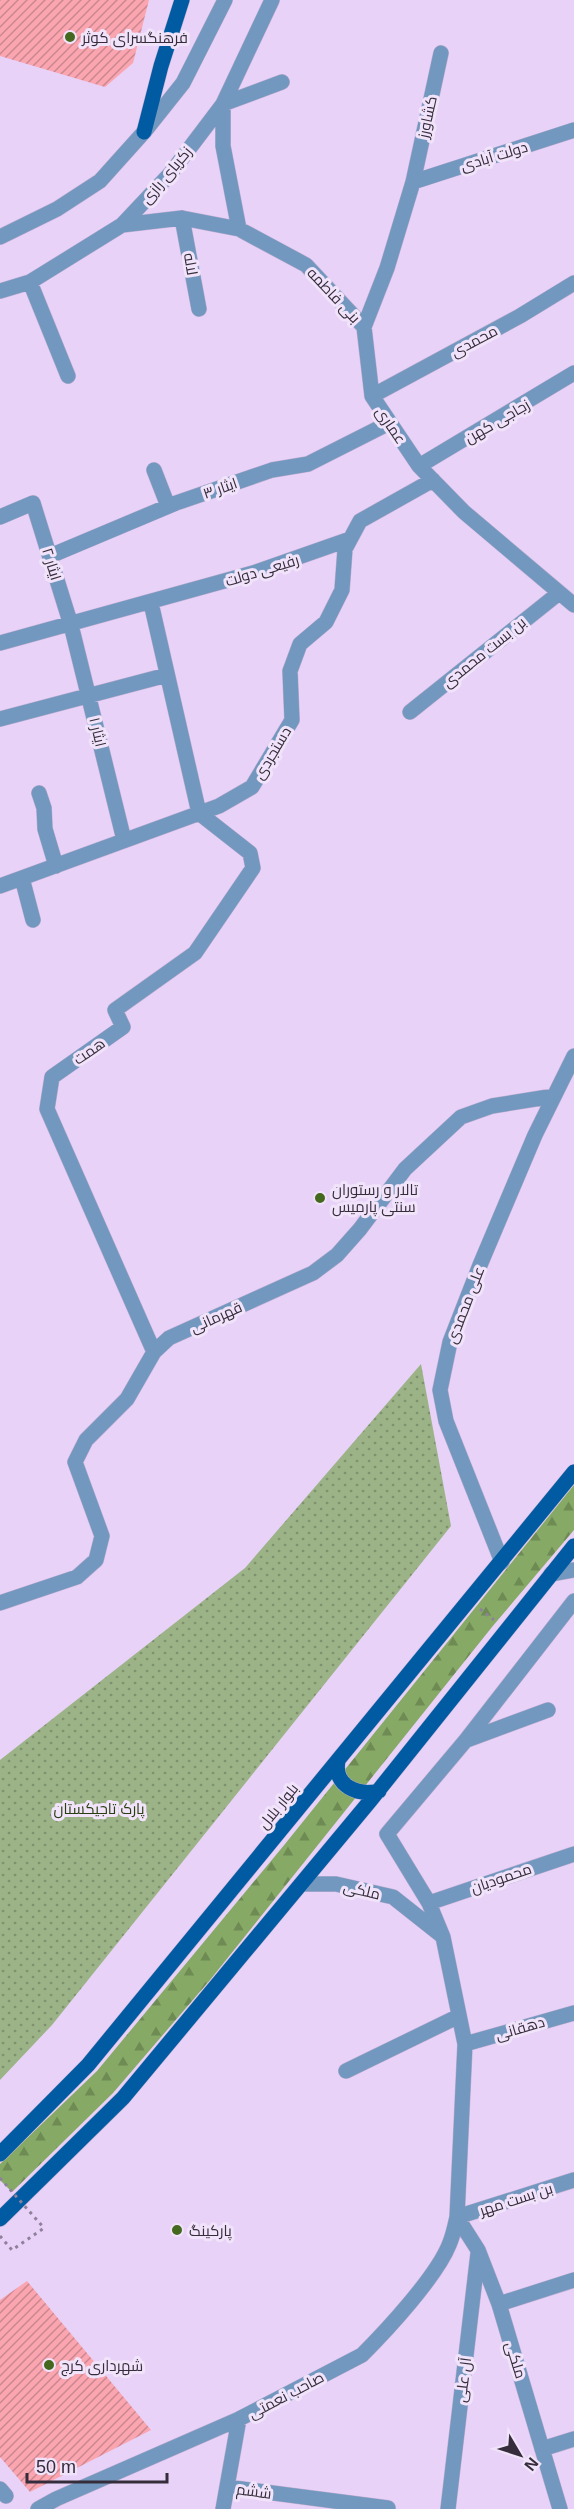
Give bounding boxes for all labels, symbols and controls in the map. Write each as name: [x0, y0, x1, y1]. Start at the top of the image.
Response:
place label: فرهنگسرای کوثر: [81, 29, 188, 48]
marker: فرهنگسرای کوثر: [63, 30, 77, 44]
street label: کشاورز: [414, 94, 441, 141]
street label: دولت آبادی: [458, 138, 530, 176]
street label: زکریای رازی: [137, 143, 196, 208]
street label: لاله: [181, 251, 201, 277]
street label: بنی فاطمه: [303, 264, 364, 328]
street label: محمدی: [448, 322, 501, 362]
street label: زجاجی کهن: [461, 396, 534, 448]
street label: عماری: [371, 403, 409, 448]
street label: ایثار ۳: [201, 474, 240, 503]
street label: ایثار ۲: [38, 546, 65, 583]
street label: رفیعی دولت: [223, 551, 302, 591]
street label: بن بست محمدی: [439, 613, 530, 692]
street label: ۱ ایثار: [85, 716, 110, 749]
street label: دستجردی: [250, 724, 296, 783]
street label: همت: [70, 1034, 108, 1068]
place label: تالار و رستوران سنتی پارمیس: [332, 1181, 418, 1217]
marker: تالار و رستوران سنتی پارمیس: [313, 1191, 327, 1205]
street label: علی محمدی: [443, 1264, 489, 1347]
street label: قهرمانی: [187, 1298, 245, 1338]
street label: بلوار بلال: [255, 1780, 302, 1833]
park label: پارک تاجیکستان: [53, 1800, 145, 1819]
street label: محمودیان: [468, 1860, 534, 1898]
street label: ملکی: [341, 1878, 382, 1904]
street label: دهقانی: [493, 2013, 547, 2045]
street label: بن بست مهر: [476, 2179, 555, 2221]
place label: پارکینگ: [189, 2222, 232, 2241]
marker: پارکینگ: [170, 2223, 184, 2237]
street label: ملکی: [500, 2340, 530, 2381]
place label: شهرداری کرج: [61, 2357, 143, 2377]
street label: آل علی: [452, 2357, 476, 2404]
marker: شهرداری کرج: [42, 2358, 56, 2372]
street label: صاحب نعمتی: [245, 2368, 327, 2424]
north arrow: [490, 2425, 550, 2485]
scale bar: [27, 2446, 166, 2484]
text: N: [521, 2454, 542, 2474]
text: 50 m: [36, 2457, 76, 2477]
street label: ششم: [235, 2480, 273, 2504]

